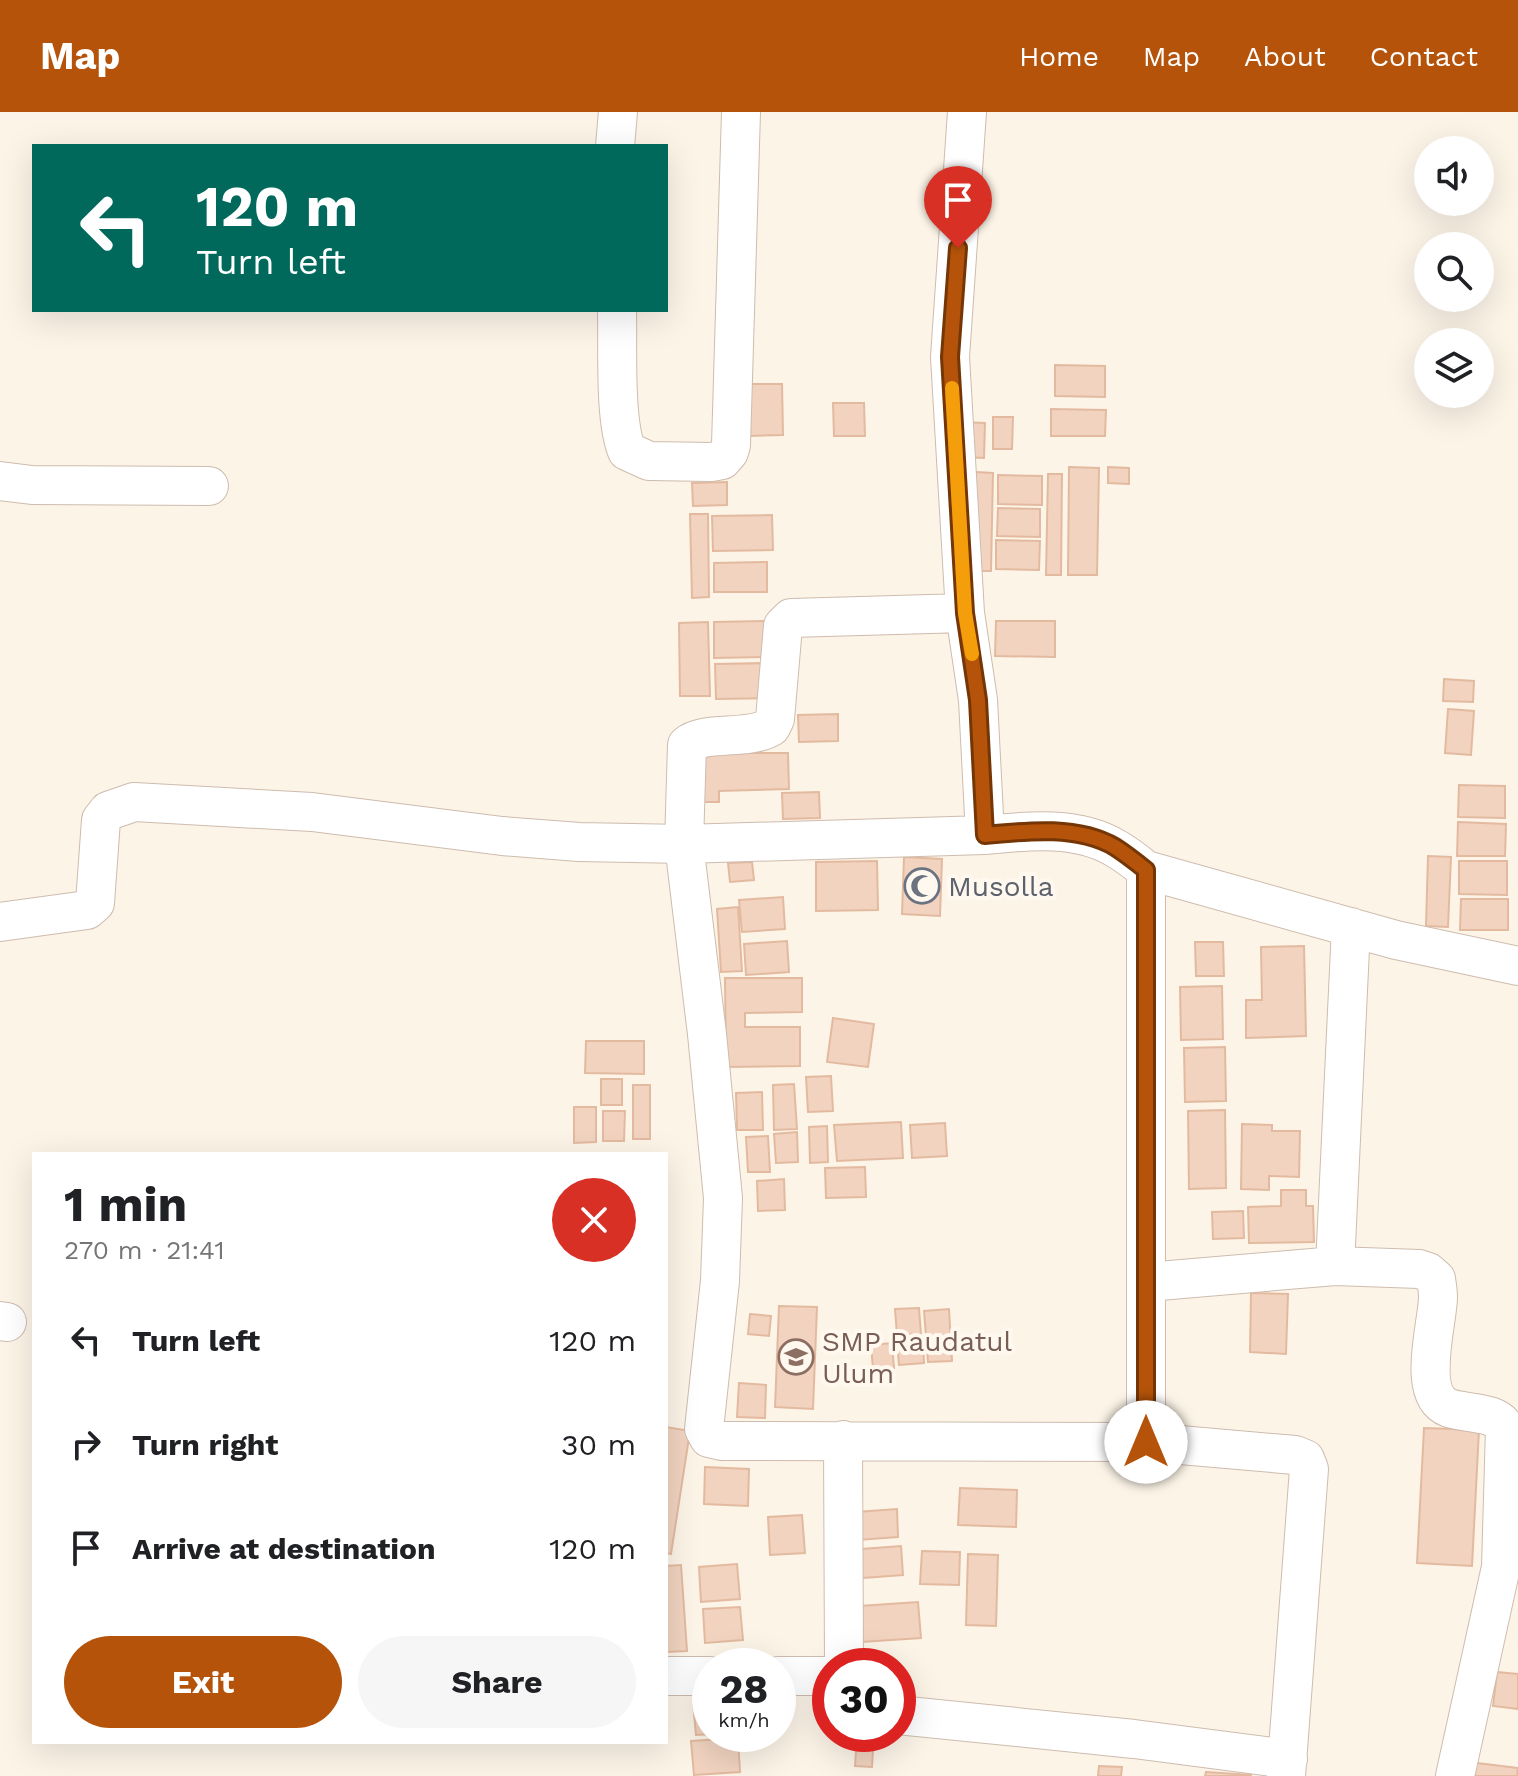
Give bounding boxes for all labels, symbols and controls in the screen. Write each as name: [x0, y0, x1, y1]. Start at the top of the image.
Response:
text: Map: [40, 34, 120, 78]
text: Home: [1019, 40, 1099, 73]
text: Map: [1143, 40, 1200, 73]
text: About: [1244, 40, 1326, 73]
text: Contact: [1370, 40, 1478, 73]
map controls: [1414, 136, 1494, 408]
button: sound: [1414, 136, 1494, 216]
pin: [924, 166, 992, 248]
text: 120 m: [196, 174, 358, 240]
icon: left: [64, 176, 168, 280]
icon: arrive: [936, 178, 980, 222]
button: search: [1414, 232, 1494, 312]
text: Turn left: [196, 241, 346, 283]
button: layers: [1414, 328, 1494, 408]
mosque icon: Musolla: [903, 867, 941, 905]
place label: Musolla: [948, 870, 1054, 903]
text: 1 min: [64, 1176, 187, 1233]
button: close: [552, 1178, 636, 1262]
text: 270 m · 21:41: [64, 1235, 225, 1265]
icon: left: [64, 1318, 108, 1362]
text: Turn left: [132, 1323, 260, 1358]
text: 120 m: [549, 1323, 636, 1358]
place label: SMP Raudatul Ulum: [822, 1325, 1012, 1390]
school or university icon: SMP Raudatul Ulum: [777, 1338, 815, 1376]
position arrow: [1104, 1400, 1188, 1484]
icon: right: [64, 1422, 108, 1466]
text: Turn right: [132, 1427, 278, 1462]
text: 30 m: [561, 1427, 636, 1462]
icon: arrive: [64, 1526, 108, 1570]
text: Arrive at destination: [132, 1531, 436, 1566]
text: 120 m: [549, 1531, 636, 1566]
button: Exit: [64, 1636, 342, 1728]
button: Share: [358, 1636, 636, 1728]
speed limit sign: 30: [812, 1648, 916, 1752]
text: 28: [720, 1666, 768, 1713]
text: km/h: [718, 1708, 770, 1732]

